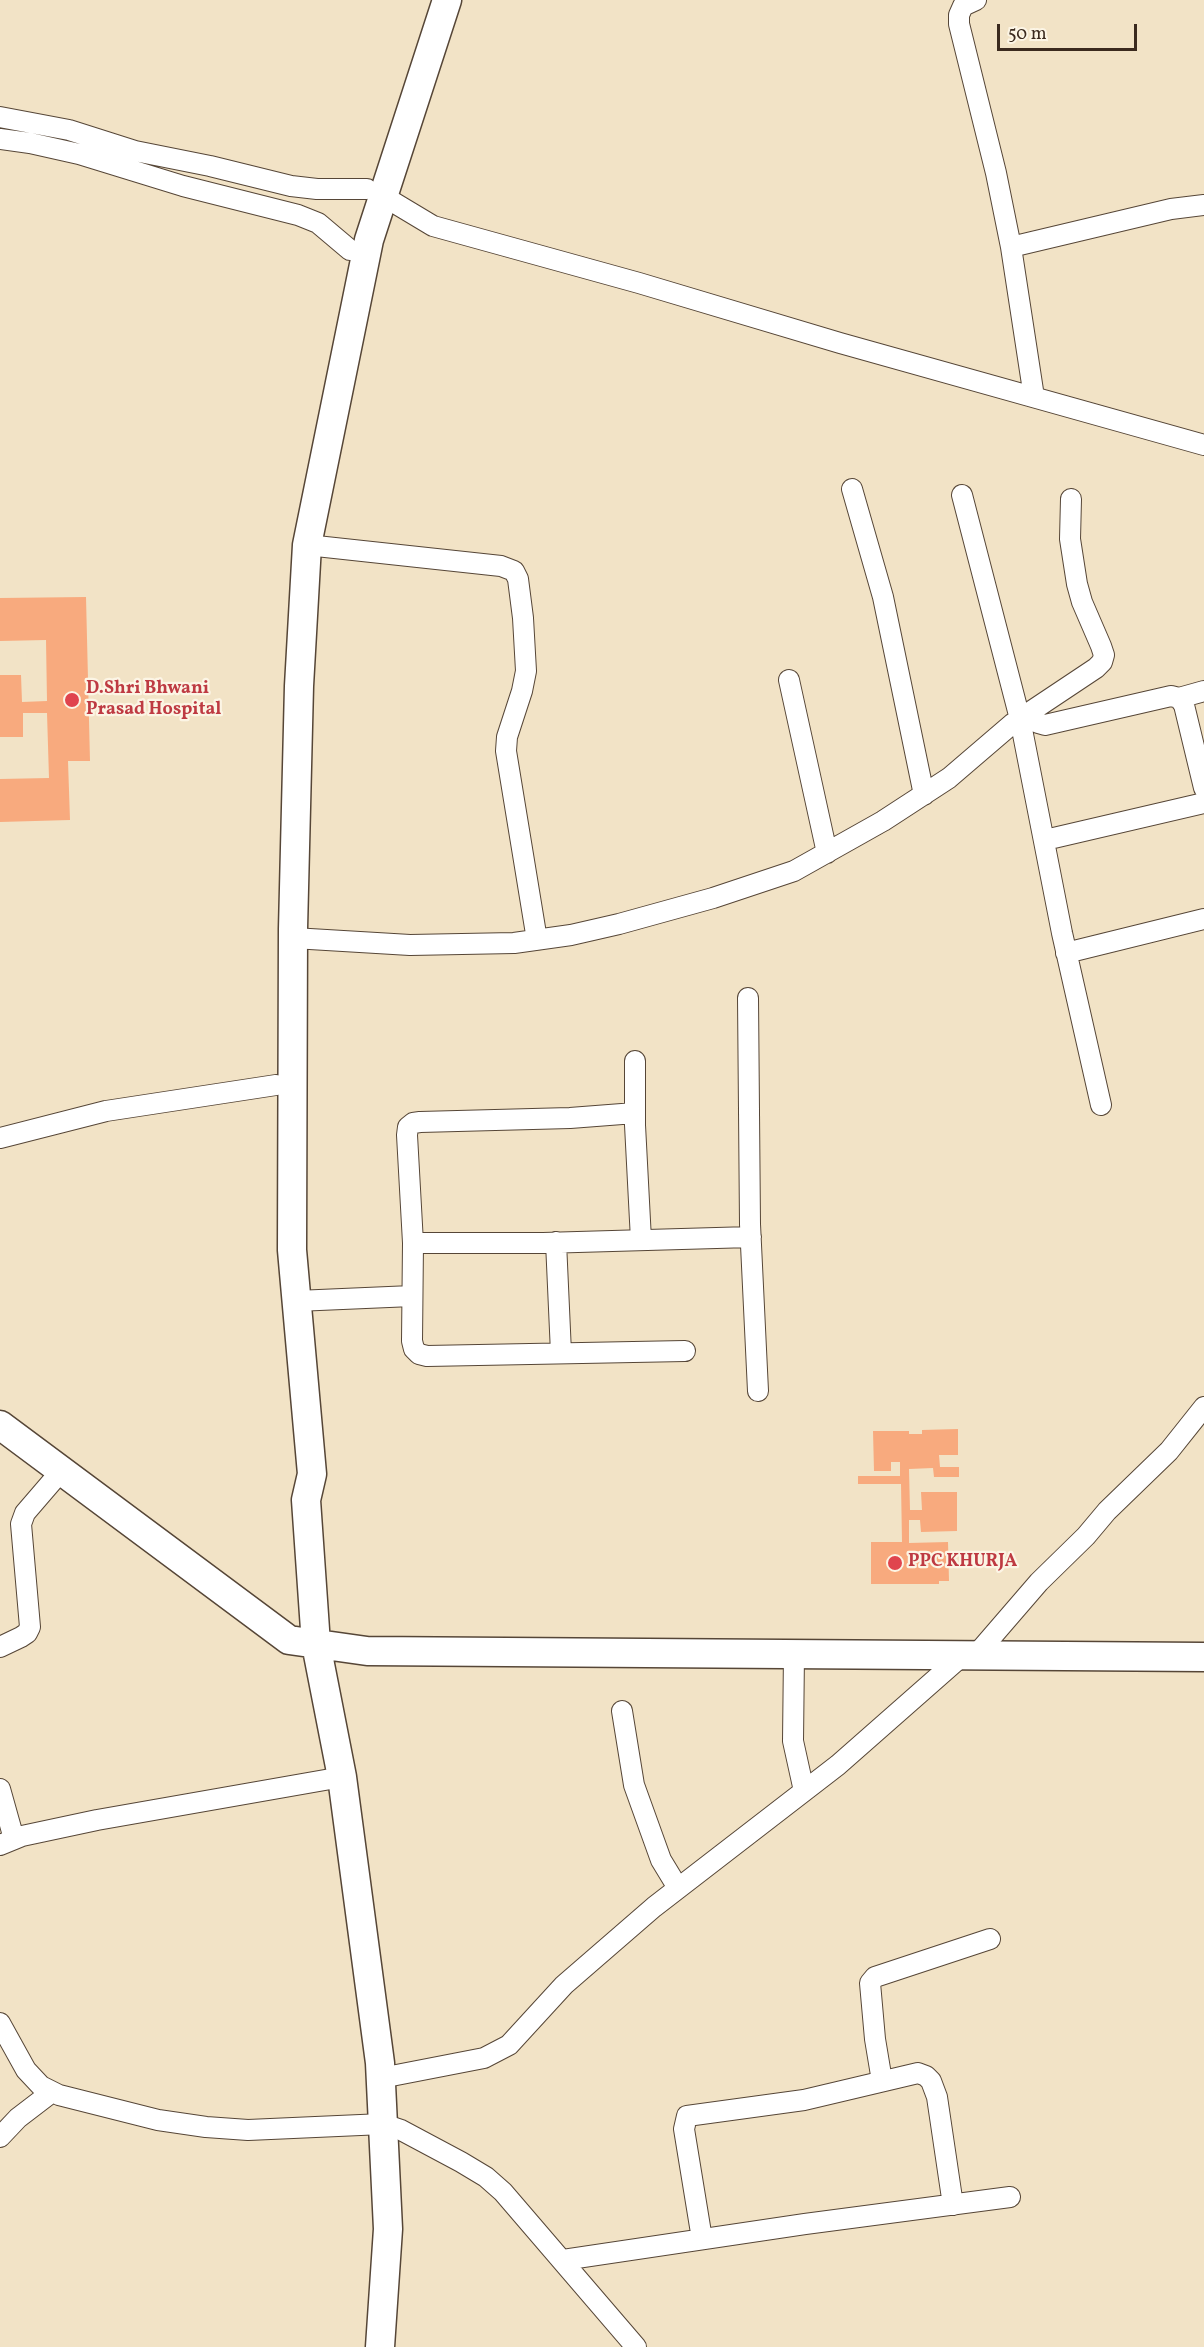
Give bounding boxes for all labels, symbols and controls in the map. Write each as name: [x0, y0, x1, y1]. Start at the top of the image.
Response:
scale bar: [1000, 12, 1140, 50]
text: 50 m: [1008, 22, 1047, 47]
place label: D.Shri Bhwani Prasad Hospital: [86, 679, 221, 722]
marker: D.Shri Bhwani Prasad Hospital: [63, 691, 81, 709]
place label: PPC KHURJA: [908, 1552, 1017, 1574]
marker: PPC KHURJA: [886, 1554, 904, 1572]

